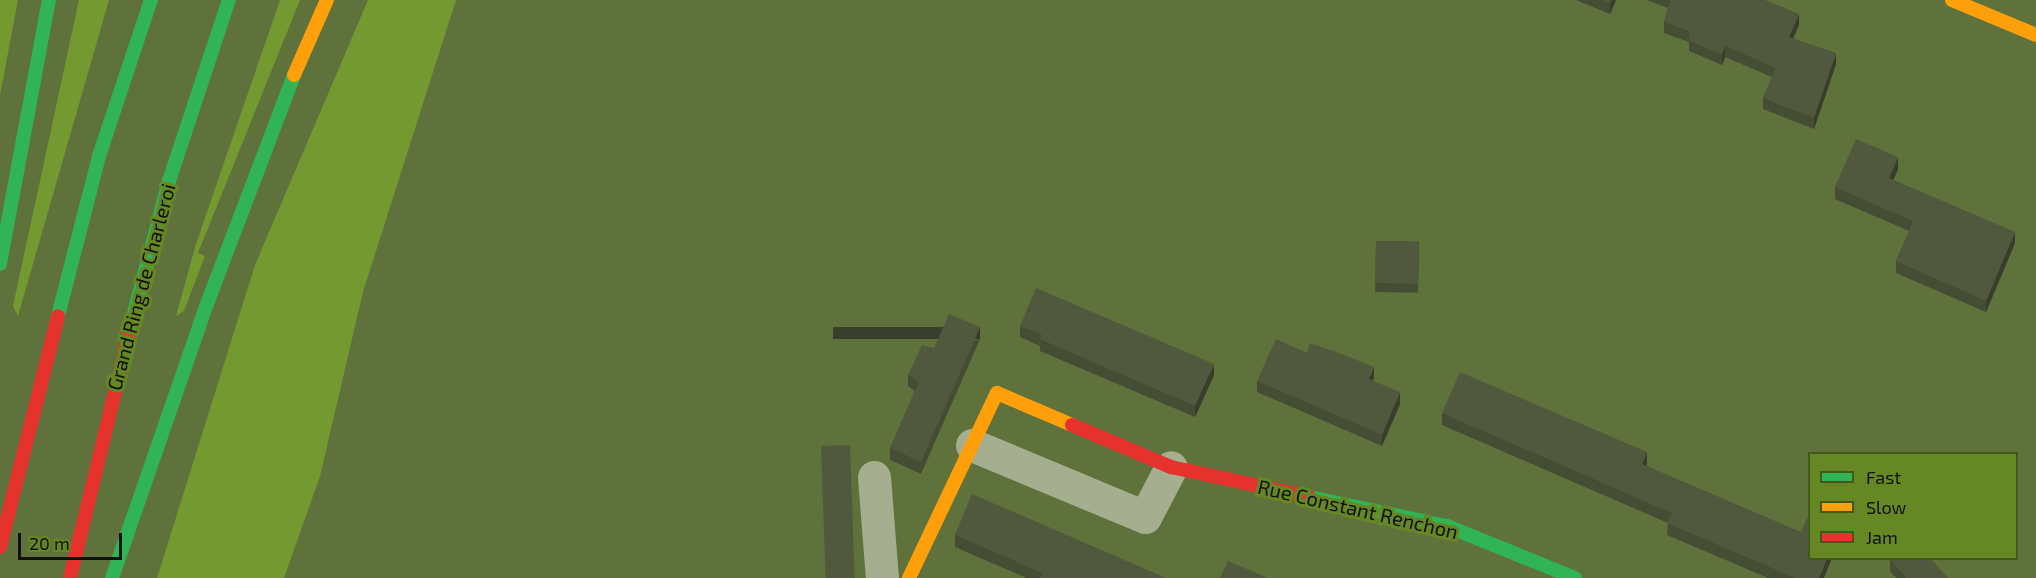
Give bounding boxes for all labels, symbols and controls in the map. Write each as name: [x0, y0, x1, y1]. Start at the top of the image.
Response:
street label: Grand Ring de Charleroi: [102, 181, 180, 393]
legend: [1808, 452, 2018, 560]
text: Fast: [1866, 466, 1901, 488]
street label: Rue Constant Renchon: [1256, 474, 1460, 544]
text: Slow: [1866, 496, 1906, 518]
scale bar: [21, 521, 124, 559]
text: Jam: [1866, 526, 1898, 548]
text: 20 m: [29, 532, 70, 554]

